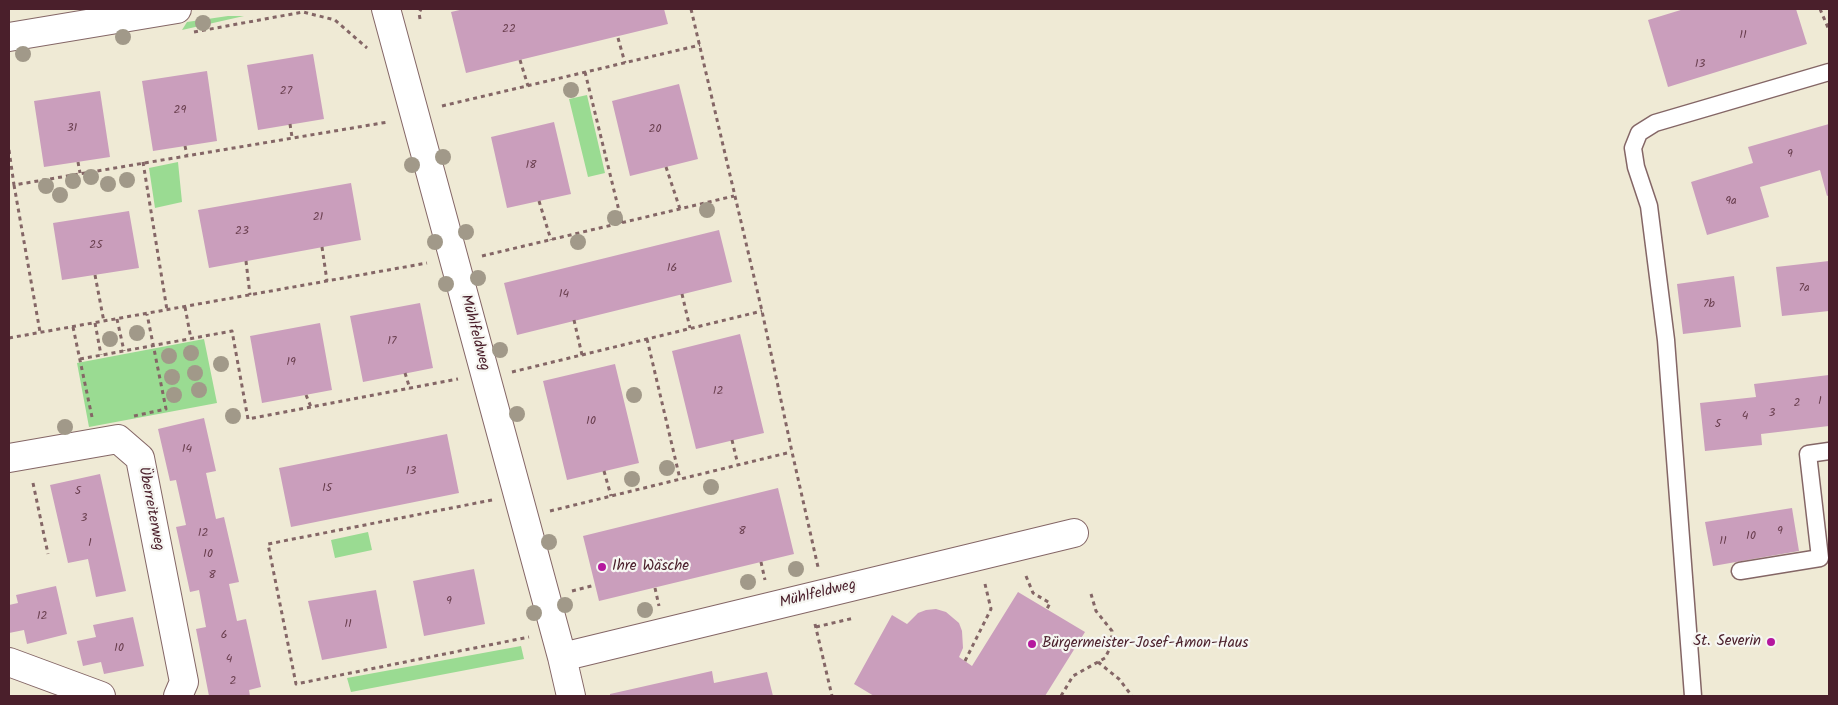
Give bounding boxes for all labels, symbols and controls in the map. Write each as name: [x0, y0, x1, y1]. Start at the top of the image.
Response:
house number: 22: [502, 23, 516, 37]
house number: 11: [1739, 29, 1747, 43]
house number: 13: [1695, 58, 1705, 72]
house number: 27: [280, 85, 292, 99]
house number: 29: [174, 104, 186, 118]
house number: 31: [67, 122, 77, 136]
house number: 20: [649, 123, 661, 137]
house number: 9: [1787, 148, 1793, 162]
house number: 18: [526, 159, 536, 173]
house number: 9a: [1725, 195, 1737, 209]
house number: 21: [313, 211, 323, 225]
house number: 23: [235, 225, 249, 239]
house number: 25: [89, 239, 103, 253]
house number: 16: [667, 262, 677, 276]
house number: 7a: [1798, 282, 1810, 296]
house number: 14: [559, 288, 569, 302]
street label: Mühlfeldweg: [455, 293, 493, 373]
house number: 7b: [1703, 298, 1715, 312]
house number: 17: [387, 335, 397, 349]
house number: 19: [286, 356, 296, 370]
house number: 12: [713, 385, 723, 399]
house number: 1: [1818, 395, 1822, 409]
house number: 2: [1794, 397, 1800, 411]
house number: 3: [1769, 407, 1775, 421]
house number: 4: [1742, 410, 1748, 424]
house number: 10: [586, 415, 596, 429]
house number: 5: [1715, 418, 1721, 432]
house number: 14: [182, 443, 192, 457]
street label: Überreiterweg: [133, 465, 167, 553]
house number: 13: [406, 465, 416, 479]
house number: 15: [322, 482, 332, 496]
house number: 5: [75, 485, 81, 499]
house number: 3: [81, 512, 87, 526]
house number: 8: [738, 525, 746, 539]
house number: 9: [1777, 525, 1783, 539]
house number: 12: [198, 527, 208, 541]
house number: 10: [1746, 530, 1756, 544]
house number: 11: [1719, 535, 1727, 549]
house number: 1: [88, 537, 92, 551]
house number: 10: [203, 548, 213, 562]
place label: Ihre Wäsche: [612, 558, 689, 576]
marker: Ihre Wäsche: [596, 561, 608, 573]
house number: 8: [208, 569, 216, 583]
street label: Mühlfeldweg: [778, 577, 858, 613]
house number: 9: [446, 595, 452, 609]
house number: 12: [37, 610, 47, 624]
house number: 11: [344, 618, 352, 632]
house number: 6: [221, 629, 227, 643]
place label: St. Severin: [1693, 633, 1761, 651]
place label: Bürgermeister-Josef-Amon-Haus: [1042, 635, 1249, 653]
marker: St. Severin: [1765, 636, 1777, 648]
marker: Bürgermeister-Josef-Amon-Haus: [1026, 638, 1038, 650]
house number: 10: [114, 642, 124, 656]
house number: 4: [226, 653, 232, 667]
house number: 2: [230, 675, 236, 689]

